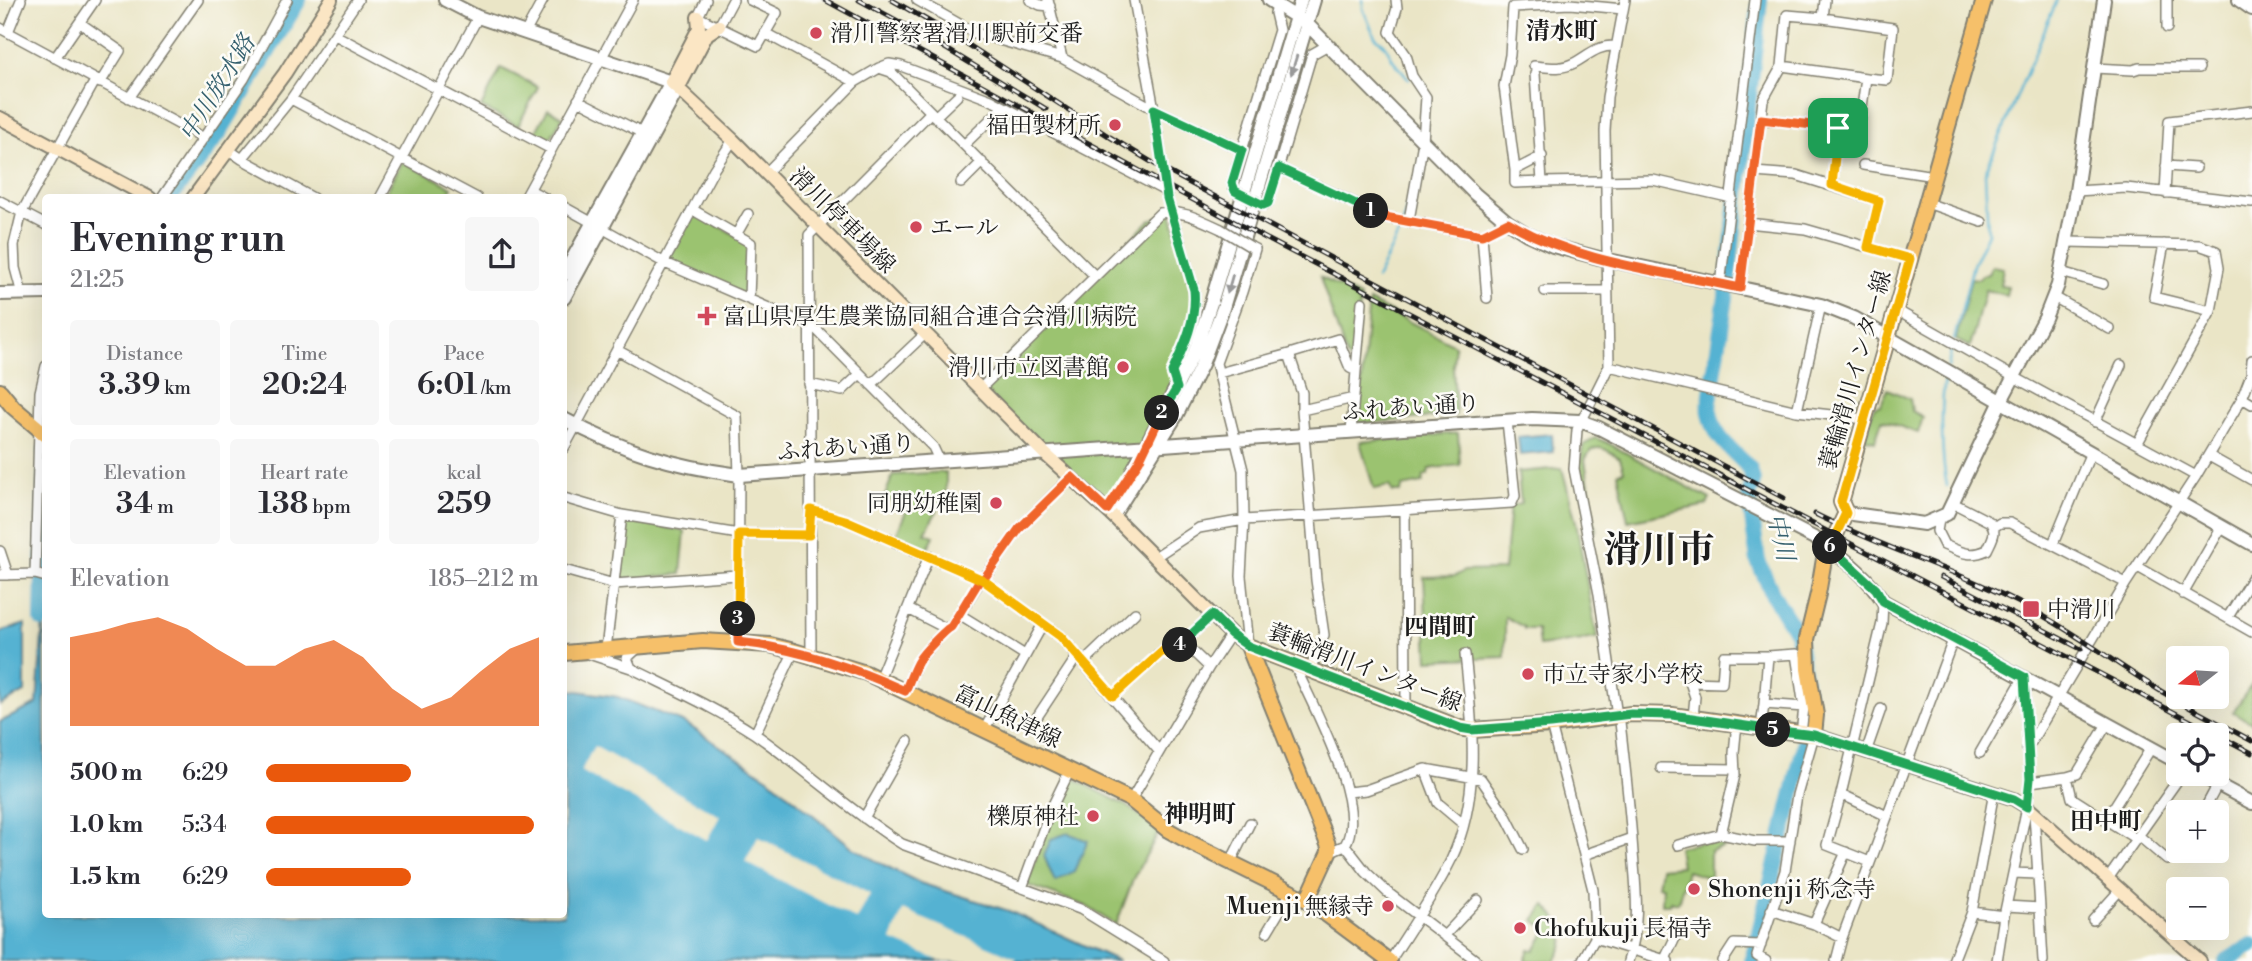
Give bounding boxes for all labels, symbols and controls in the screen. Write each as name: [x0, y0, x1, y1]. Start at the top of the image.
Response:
district label: 清水町: [1526, 17, 1598, 47]
place label: 滑川警察署滑川駅前交番: [830, 20, 1083, 48]
marker: 滑川警察署滑川駅前交番: [808, 25, 824, 41]
water label: 中川放水路: [173, 28, 263, 147]
one-way arrow: [1289, 55, 1299, 76]
pin: [1808, 98, 1868, 158]
icon: arrive: [1819, 109, 1857, 147]
place label: 福田製材所: [986, 112, 1101, 140]
marker: 福田製材所: [1107, 117, 1123, 133]
street label: 滑川停車場線: [784, 162, 901, 279]
pin: 1: [1354, 194, 1388, 228]
text: 1: [1366, 198, 1375, 222]
place label: エール: [930, 214, 999, 242]
text: Evening run: [70, 216, 285, 263]
button: share: [465, 217, 539, 291]
marker: エール: [908, 219, 924, 235]
text: 21:25: [70, 266, 124, 294]
street label: 蓑輪滑川インター線: [1814, 267, 1898, 473]
one-way arrow: [1224, 273, 1234, 294]
place label: 富山県厚生農業協同組合連合会滑川病院: [723, 303, 1137, 331]
marker: 富山県厚生農業協同組合連合会滑川病院: [697, 306, 717, 326]
text: Distance: [106, 342, 183, 366]
text: Time: [282, 342, 327, 366]
text: Pace: [444, 342, 485, 366]
place label: 滑川市立図書館: [948, 354, 1109, 382]
marker: 滑川市立図書館: [1115, 359, 1131, 375]
text: 3.39: [99, 366, 160, 404]
text: 20:24: [262, 366, 347, 404]
text: 6:01: [417, 366, 477, 404]
text: km: [160, 376, 191, 400]
text: /km: [477, 376, 511, 400]
street label: ふれあい通り: [1341, 389, 1481, 427]
pin: 2: [1144, 396, 1180, 430]
text: 2: [1156, 400, 1167, 424]
street label: ふれあい通り: [776, 429, 916, 467]
text: Elevation: [104, 461, 186, 485]
text: Heart rate: [261, 461, 348, 485]
text: kcal: [447, 461, 481, 485]
text: 34: [116, 485, 153, 523]
text: 138: [258, 485, 308, 523]
text: 259: [437, 485, 492, 523]
place label: 同朋幼稚園: [867, 490, 982, 518]
text: m: [153, 495, 174, 519]
text: bpm: [308, 495, 351, 519]
marker: 同朋幼稚園: [988, 495, 1004, 511]
water label: 中川: [1760, 510, 1801, 567]
district label: 滑川市: [1604, 528, 1715, 574]
pin: 6: [1812, 530, 1848, 564]
text: 6: [1824, 534, 1835, 558]
text: Elevation: [70, 565, 170, 593]
text: 185–212 m: [429, 565, 539, 593]
place label: 中滑川: [2047, 596, 2116, 624]
marker: 中滑川: [2021, 599, 2041, 619]
pin: 3: [720, 602, 756, 636]
text: 3: [732, 606, 743, 630]
district label: 四間町: [1404, 613, 1476, 643]
street label: 蓑輪滑川インター線: [1263, 618, 1466, 718]
pin: 4: [1162, 628, 1198, 662]
text: 4: [1173, 632, 1186, 656]
north arrow: [2166, 646, 2230, 709]
map controls: [2166, 646, 2229, 940]
place label: 市立寺家小学校: [1542, 661, 1703, 689]
marker: 市立寺家小学校: [1520, 666, 1536, 682]
street label: 富山魚津線: [950, 679, 1065, 755]
pin: 5: [1756, 712, 1790, 748]
text: 5: [1767, 717, 1778, 741]
button: locate: [2166, 723, 2229, 786]
text: 500 m: [70, 759, 142, 787]
text: 6:29: [182, 759, 228, 787]
district label: 神明町: [1164, 800, 1236, 830]
button: +: [2166, 800, 2229, 863]
place label: 櫟原神社: [987, 803, 1079, 831]
district label: 田中町: [2070, 807, 2142, 837]
marker: 櫟原神社: [1085, 808, 1101, 824]
text: 1.0 km: [70, 811, 143, 839]
text: 5:34: [182, 811, 227, 839]
text: 1.5 km: [70, 863, 141, 891]
text: 6:29: [182, 863, 228, 891]
place label: Shonenji 称念寺: [1708, 876, 1876, 904]
button: −: [2166, 877, 2229, 940]
marker: Shonenji 称念寺: [1686, 881, 1702, 897]
place label: Muenji 無縁寺: [1226, 893, 1374, 921]
marker: Muenji 無縁寺: [1380, 898, 1396, 914]
place label: Chofukuji 長福寺: [1534, 915, 1712, 943]
marker: Chofukuji 長福寺: [1512, 920, 1528, 936]

